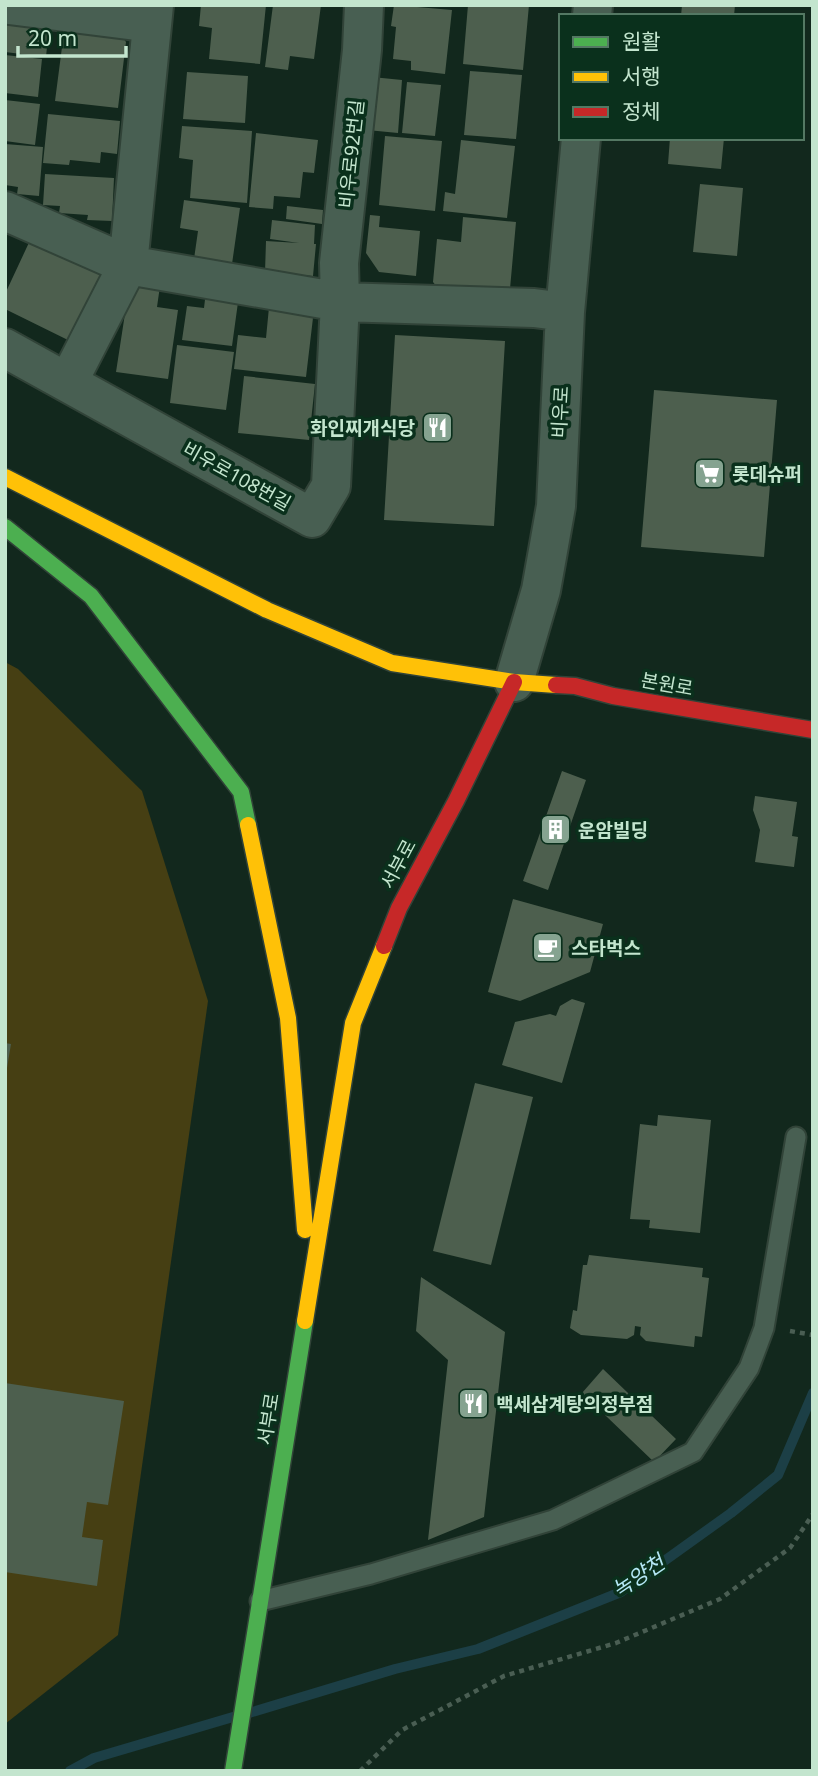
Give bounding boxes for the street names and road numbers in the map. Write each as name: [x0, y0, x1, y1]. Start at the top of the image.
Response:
street label: 비우로92번길: [332, 98, 370, 210]
street label: 비우로: [546, 385, 574, 439]
street label: 비우로108번길: [178, 436, 296, 516]
street label: 본원로: [639, 667, 695, 701]
street label: 서부로: [374, 835, 422, 893]
street label: 서부로: [251, 1391, 285, 1447]

